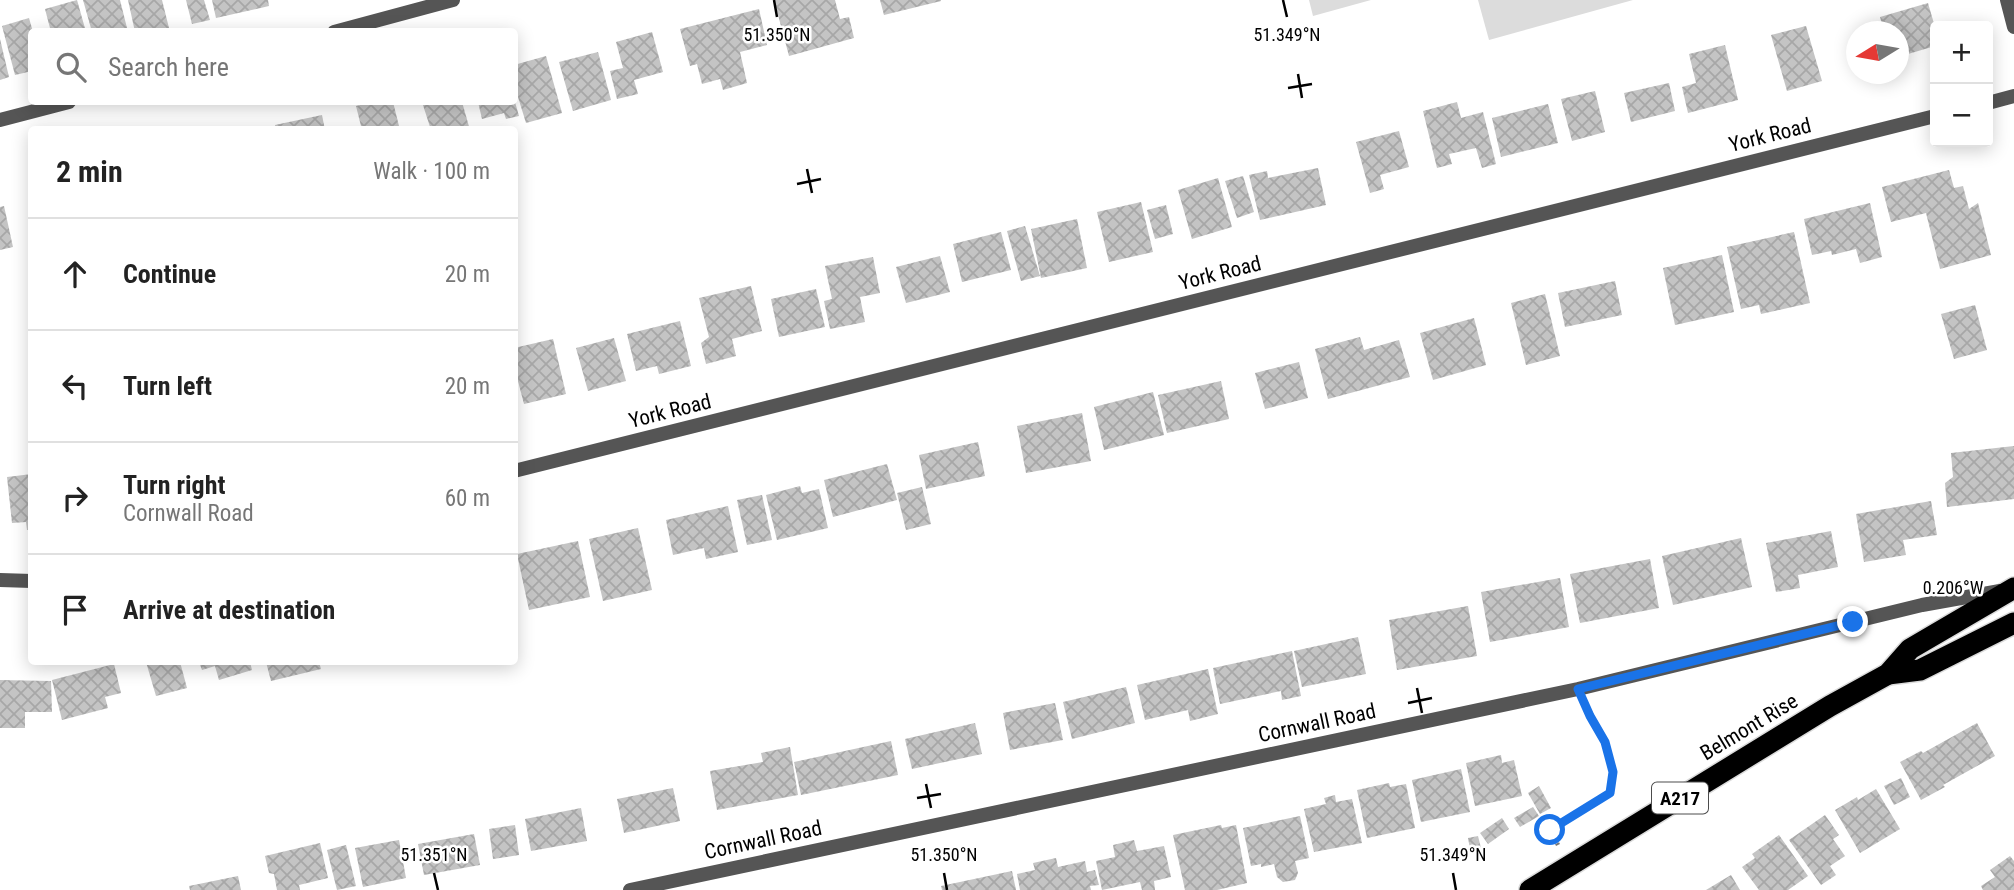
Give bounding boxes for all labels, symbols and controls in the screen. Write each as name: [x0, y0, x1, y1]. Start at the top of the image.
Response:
north arrow: [1846, 21, 1909, 84]
map controls: [1930, 21, 1993, 147]
button: +: [1930, 21, 1993, 84]
text: 51.350°N: [743, 24, 811, 45]
text: 51.349°N: [1253, 24, 1321, 45]
search box: [28, 28, 518, 105]
icon: search: [52, 48, 90, 86]
text: Search here: [108, 52, 229, 82]
button: −: [1930, 84, 1993, 147]
street label: York Road: [1726, 113, 1814, 157]
text: 2 min: [56, 154, 123, 189]
text: Walk · 100 m: [373, 158, 490, 185]
street label: York Road: [1176, 251, 1264, 295]
icon: ahead: [56, 255, 94, 293]
text: Continue: [123, 259, 216, 289]
text: 20 m: [445, 261, 490, 288]
icon: left: [56, 367, 94, 405]
text: Turn left: [123, 371, 212, 401]
text: 20 m: [445, 373, 490, 400]
street label: York Road: [626, 389, 714, 433]
text: Turn right: [123, 470, 225, 500]
icon: right: [56, 479, 94, 517]
text: 60 m: [445, 485, 490, 512]
text: Cornwall Road: [123, 500, 254, 527]
text: 0.206°W: [1923, 577, 1984, 598]
icon: arrive: [56, 591, 94, 629]
text: Arrive at destination: [123, 595, 335, 625]
route end: [1837, 606, 1868, 637]
street label: Belmont Rise: [1696, 689, 1802, 765]
street label: Cornwall Road: [1256, 699, 1378, 747]
road number: A217: [1652, 782, 1708, 814]
route start: [1534, 814, 1565, 845]
street label: Cornwall Road: [702, 816, 824, 864]
text: 51.351°N: [400, 844, 468, 865]
text: 51.350°N: [910, 844, 978, 865]
text: 51.349°N: [1419, 844, 1487, 865]

